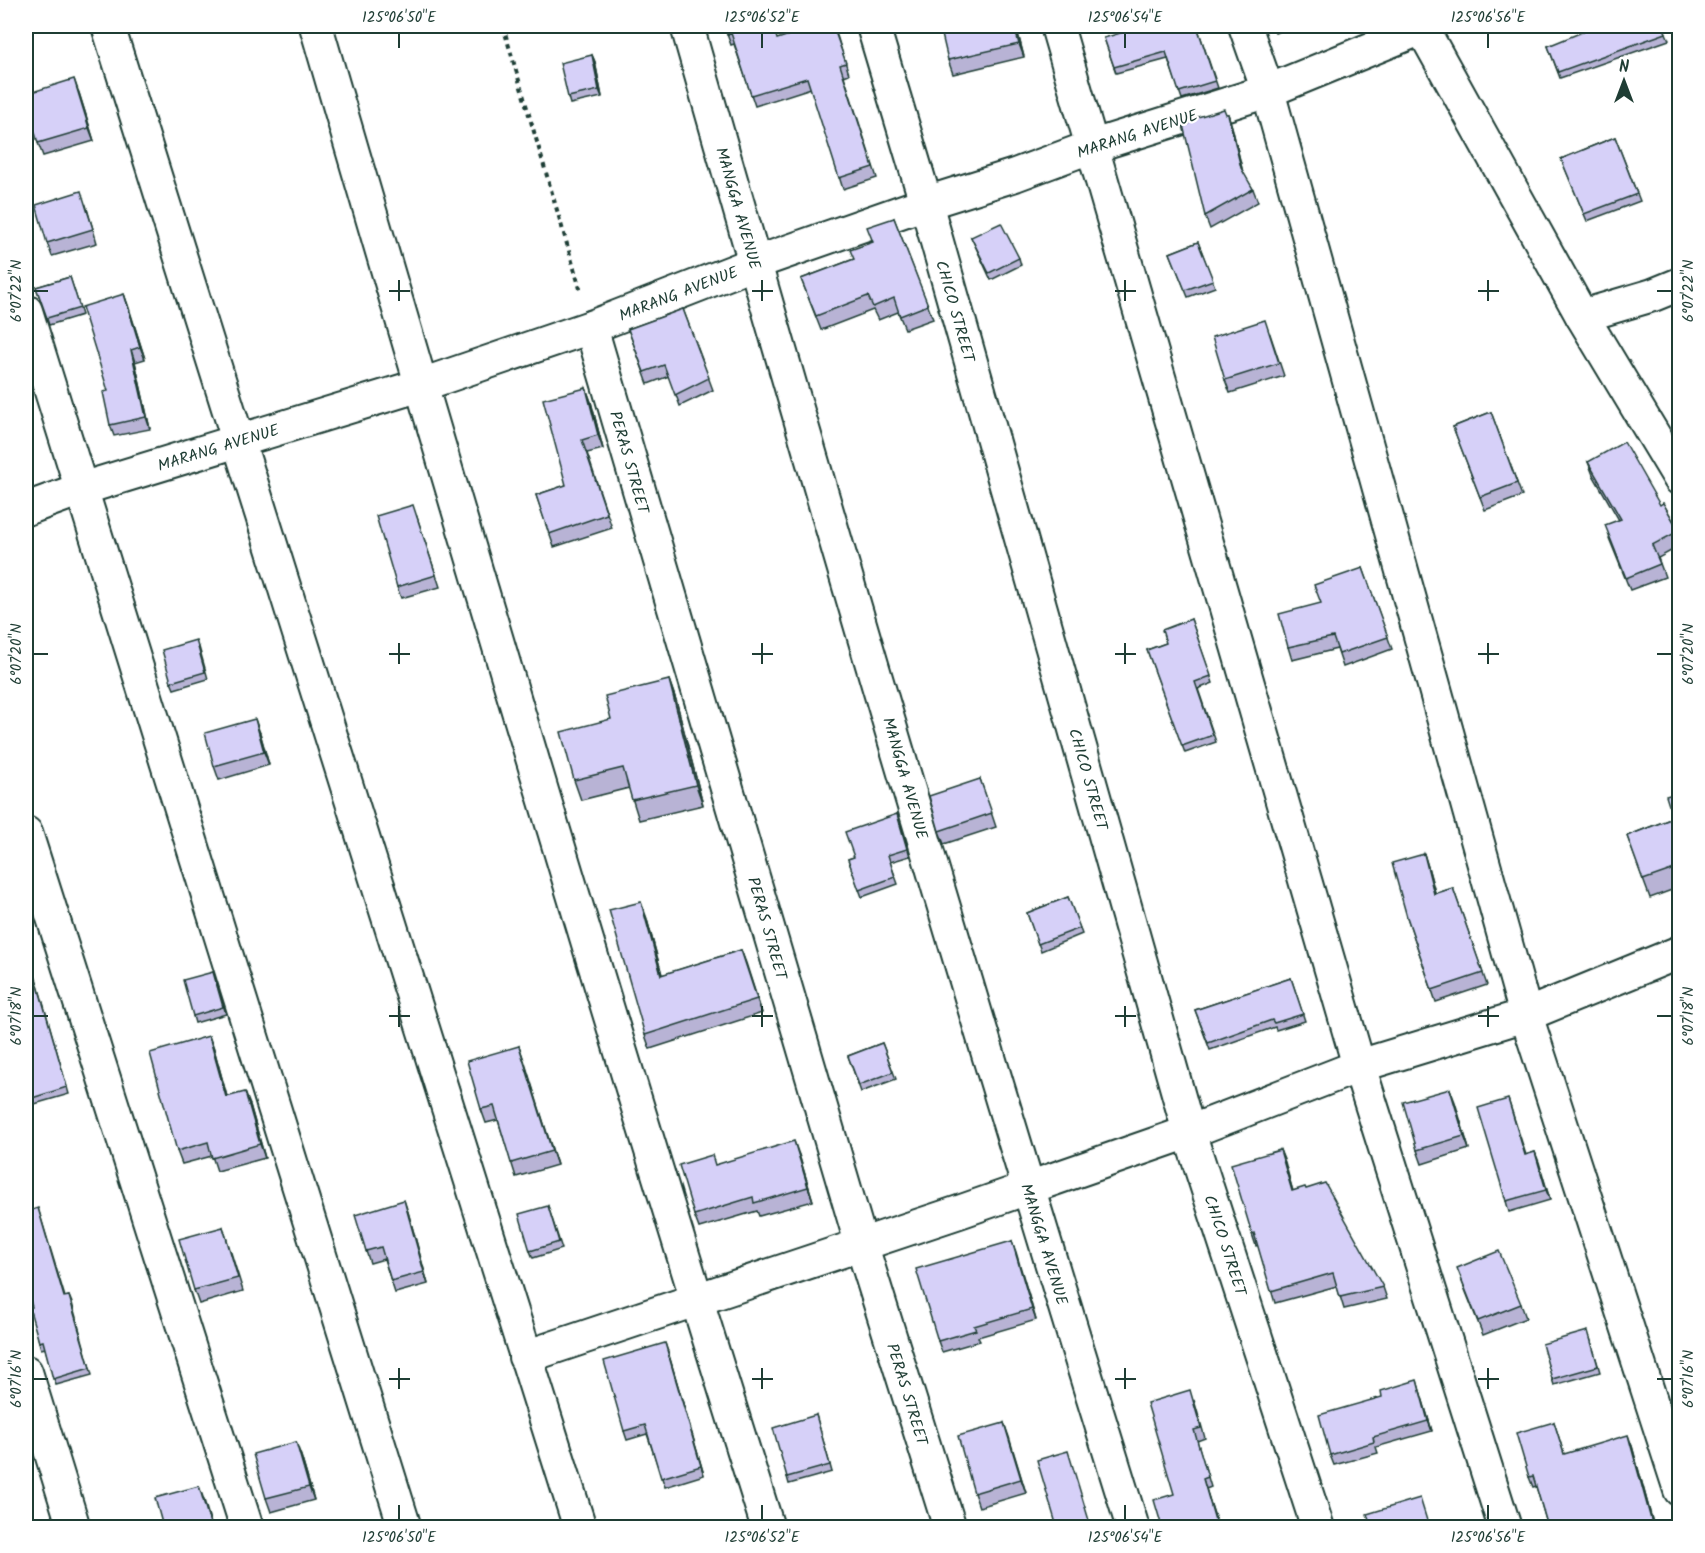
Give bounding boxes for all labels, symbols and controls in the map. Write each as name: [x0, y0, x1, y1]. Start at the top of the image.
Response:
text: 125°06'50"E: [362, 6, 437, 30]
text: 125°06'52"E: [724, 6, 801, 30]
text: 125°06'54"E: [1088, 6, 1164, 30]
text: 125°06'56"E: [1451, 6, 1527, 30]
north arrow: [1594, 51, 1654, 111]
text: N: [1619, 55, 1629, 80]
street label: MARANG AVENUE: [1074, 103, 1202, 166]
street label: MANGGA AVENUE: [708, 144, 767, 273]
street label: CHICO STREET: [928, 258, 981, 367]
text: 6°07'22"N: [5, 260, 29, 322]
street label: MARANG AVENUE: [615, 260, 742, 329]
text: 6°07'22"N: [1677, 260, 1701, 322]
street label: PERAS STREET: [602, 408, 656, 518]
street label: MARANG AVENUE: [155, 418, 283, 479]
text: 6°07'20"N: [5, 623, 29, 685]
text: 6°07'20"N: [1677, 623, 1701, 685]
street label: MANGGA AVENUE: [875, 714, 934, 843]
street label: CHICO STREET: [1061, 726, 1114, 835]
street label: PERAS STREET: [740, 874, 794, 984]
text: 6°07'18"N: [5, 987, 29, 1045]
text: 6°07'18"N: [1677, 987, 1701, 1045]
street label: MANGGA AVENUE: [1013, 1180, 1074, 1309]
street label: CHICO STREET: [1196, 1192, 1253, 1301]
street label: PERAS STREET: [879, 1340, 934, 1450]
text: 6°07'16"N: [5, 1350, 29, 1408]
text: 6°07'16"N: [1677, 1350, 1701, 1408]
text: 125°06'50"E: [362, 1526, 437, 1550]
text: 125°06'52"E: [724, 1526, 801, 1550]
text: 125°06'54"E: [1088, 1526, 1164, 1550]
text: 125°06'56"E: [1451, 1526, 1527, 1550]

